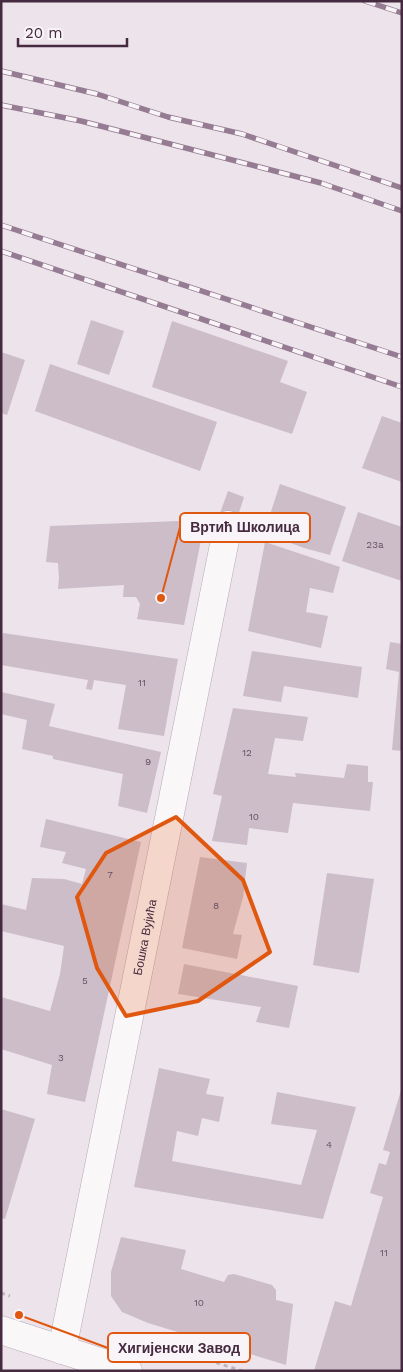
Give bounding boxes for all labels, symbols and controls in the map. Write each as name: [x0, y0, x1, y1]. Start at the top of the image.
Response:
scale bar: [18, 15, 126, 47]
text: 20 m: [25, 24, 63, 42]
callout: Вртић Школица: [180, 513, 310, 542]
text: Вртић Школица: [190, 519, 300, 535]
house number: 23a: [366, 539, 384, 550]
house number: 11: [138, 677, 146, 688]
house number: 12: [242, 747, 252, 758]
house number: 9: [145, 756, 151, 767]
house number: 10: [249, 811, 259, 822]
house number: 7: [107, 869, 113, 880]
street label: Бошка Вујића: [131, 898, 160, 976]
house number: 8: [213, 900, 219, 911]
house number: 5: [82, 975, 88, 986]
house number: 3: [58, 1052, 64, 1063]
house number: 4: [326, 1139, 332, 1150]
house number: 11: [380, 1247, 388, 1258]
house number: 10: [194, 1297, 204, 1308]
callout: Хигијенски Завод: [108, 1333, 250, 1362]
text: Хигијенски Завод: [118, 1340, 240, 1356]

